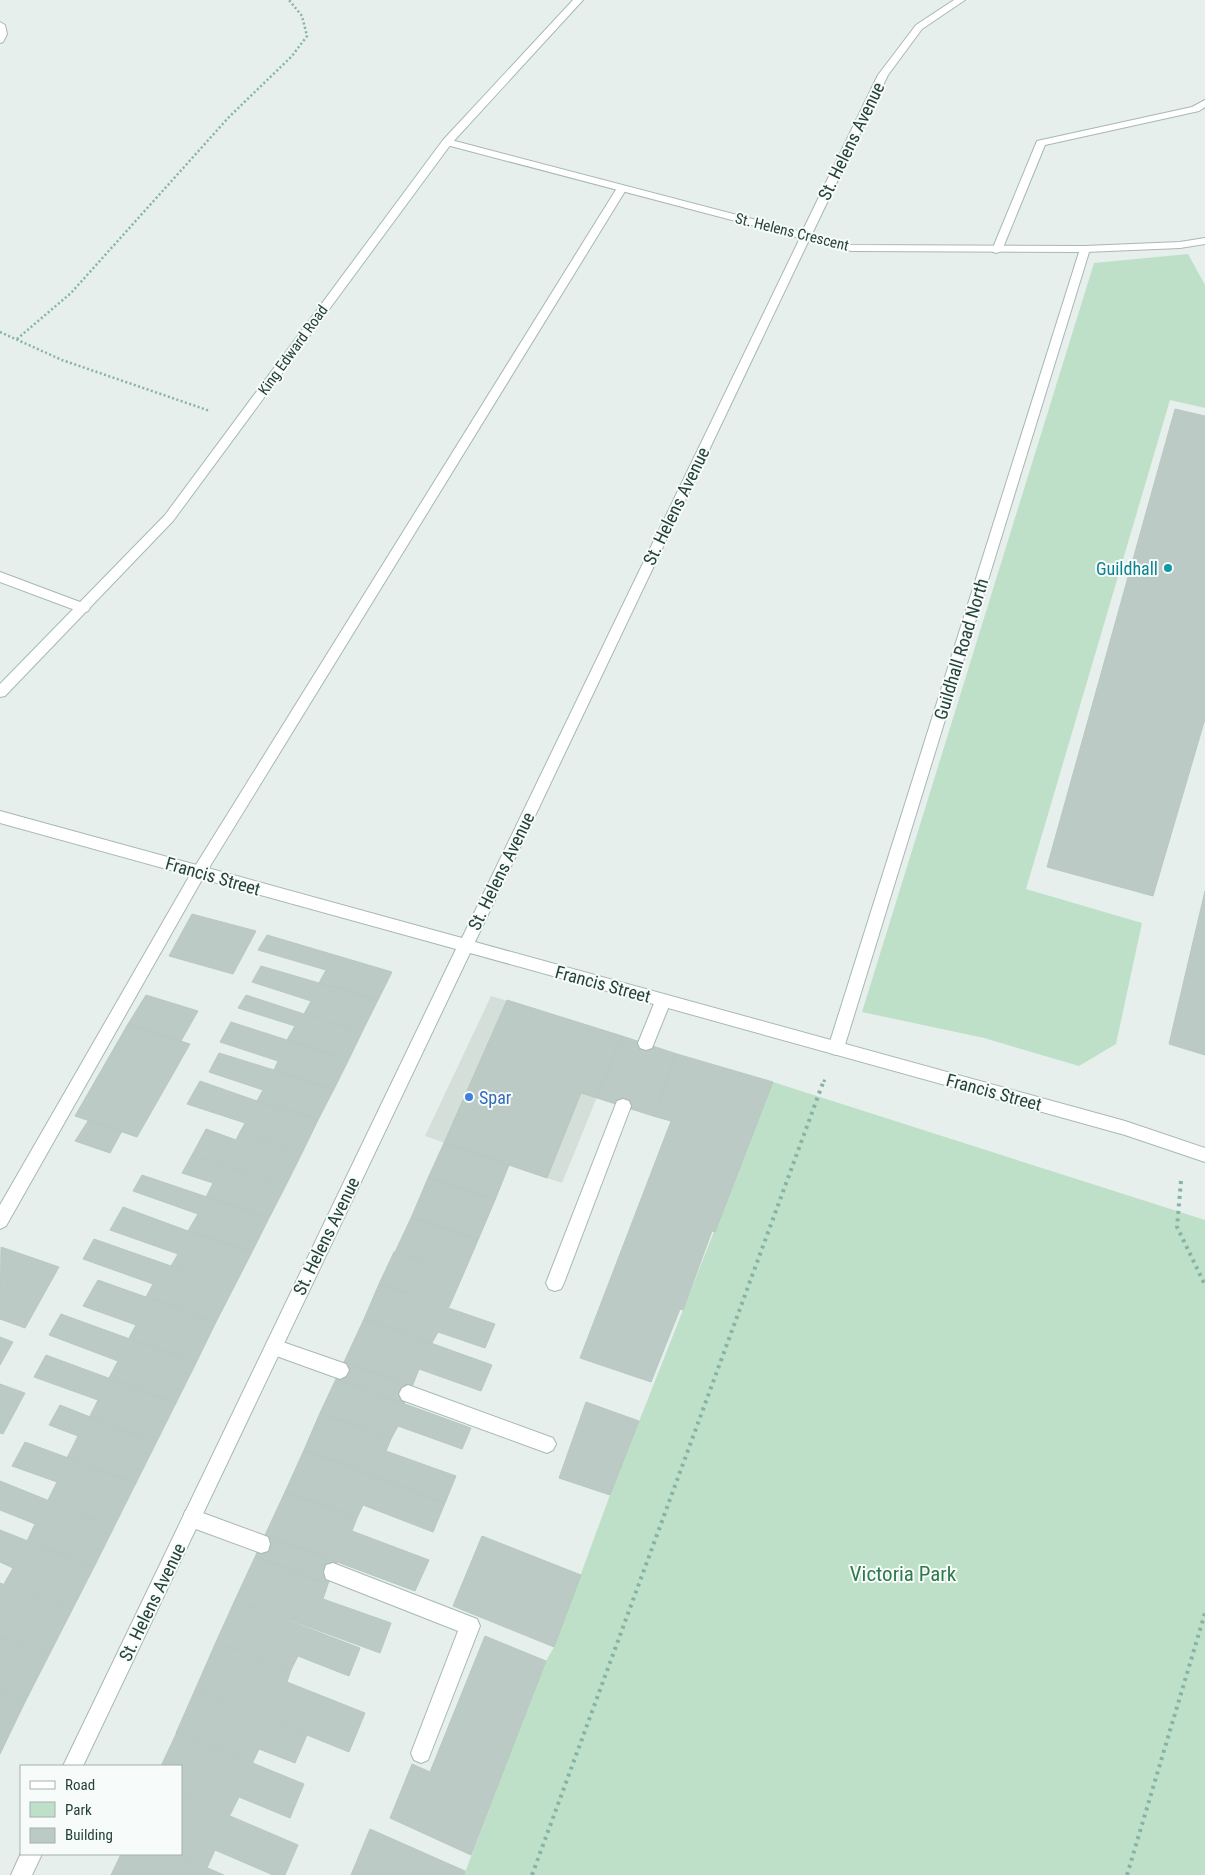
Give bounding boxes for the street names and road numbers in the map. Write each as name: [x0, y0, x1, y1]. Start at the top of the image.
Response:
street label: St. Helens Avenue: [813, 79, 889, 203]
street label: St. Helens Crescent: [733, 209, 851, 255]
street label: King Edward Road: [254, 301, 332, 399]
street label: St. Helens Avenue: [638, 444, 714, 568]
street label: Guildhall Road North: [930, 576, 992, 722]
street label: St. Helens Avenue: [463, 809, 539, 933]
street label: Francis Street: [163, 852, 263, 900]
street label: Francis Street: [553, 961, 653, 1007]
street label: Francis Street: [944, 1069, 1044, 1115]
street label: St. Helens Avenue: [288, 1174, 364, 1298]
street label: St. Helens Avenue: [114, 1540, 190, 1664]

